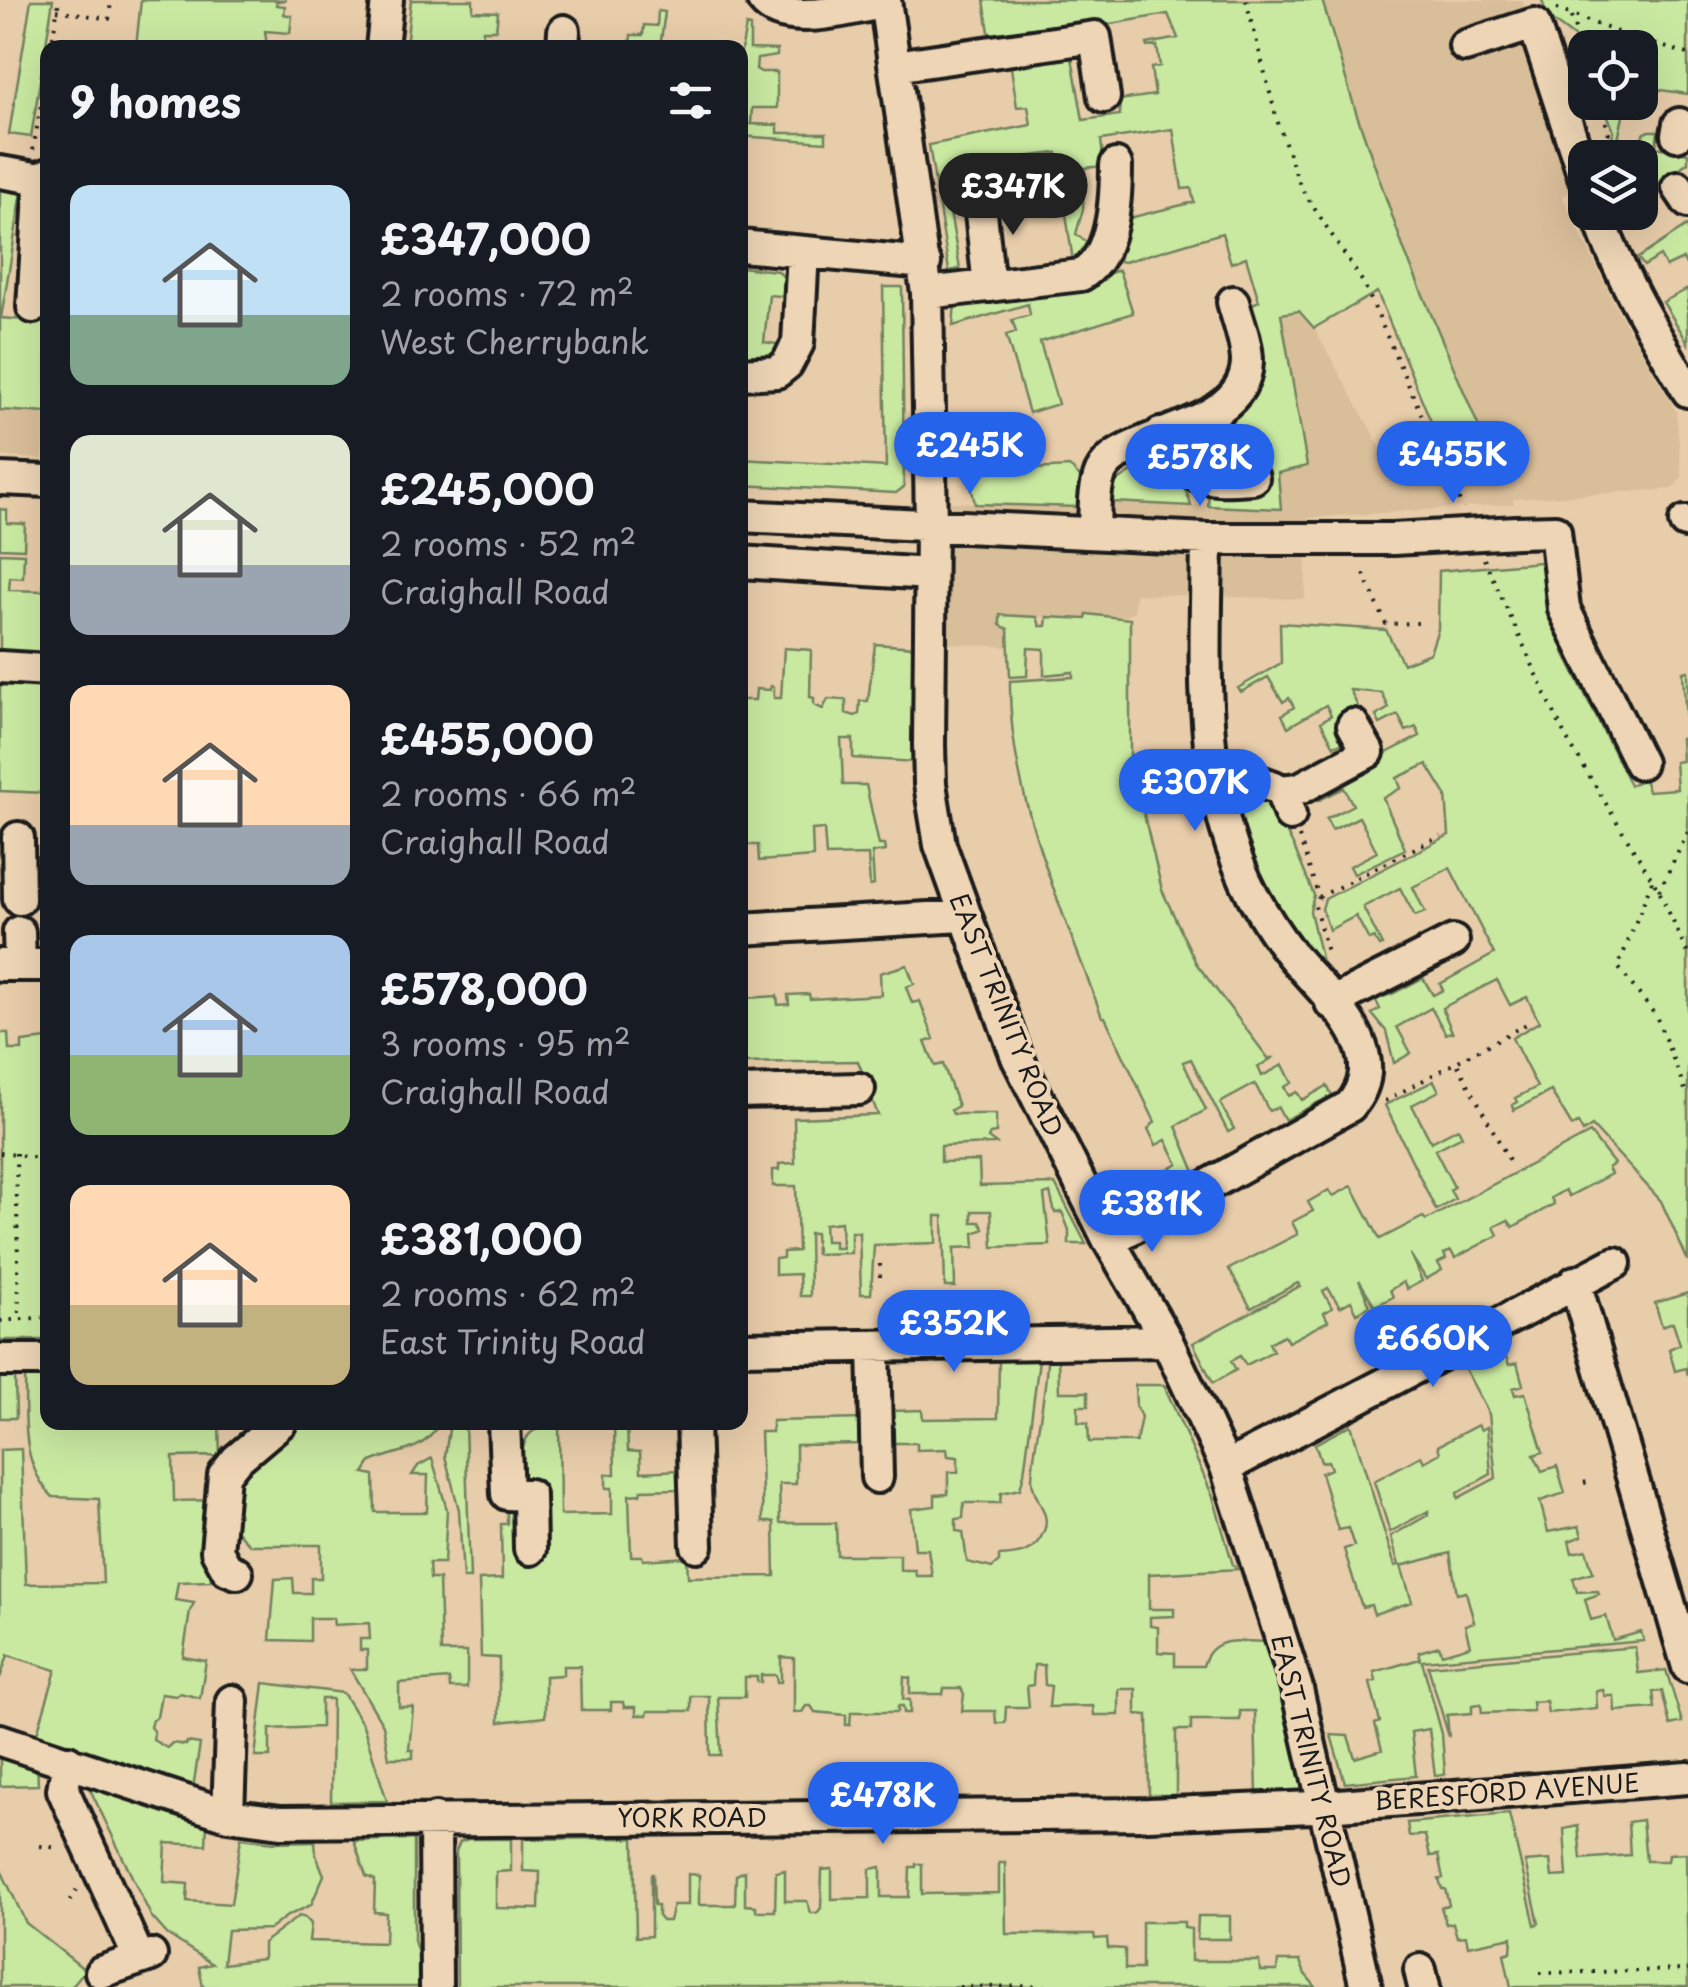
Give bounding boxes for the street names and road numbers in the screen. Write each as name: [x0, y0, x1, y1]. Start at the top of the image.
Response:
street label: EAST TRINITY ROAD: [941, 887, 1073, 1142]
street label: EAST TRINITY ROAD: [1262, 1630, 1362, 1891]
street label: BERESFORD AVENUE: [1373, 1763, 1641, 1819]
street label: YORK ROAD: [617, 1798, 767, 1836]

